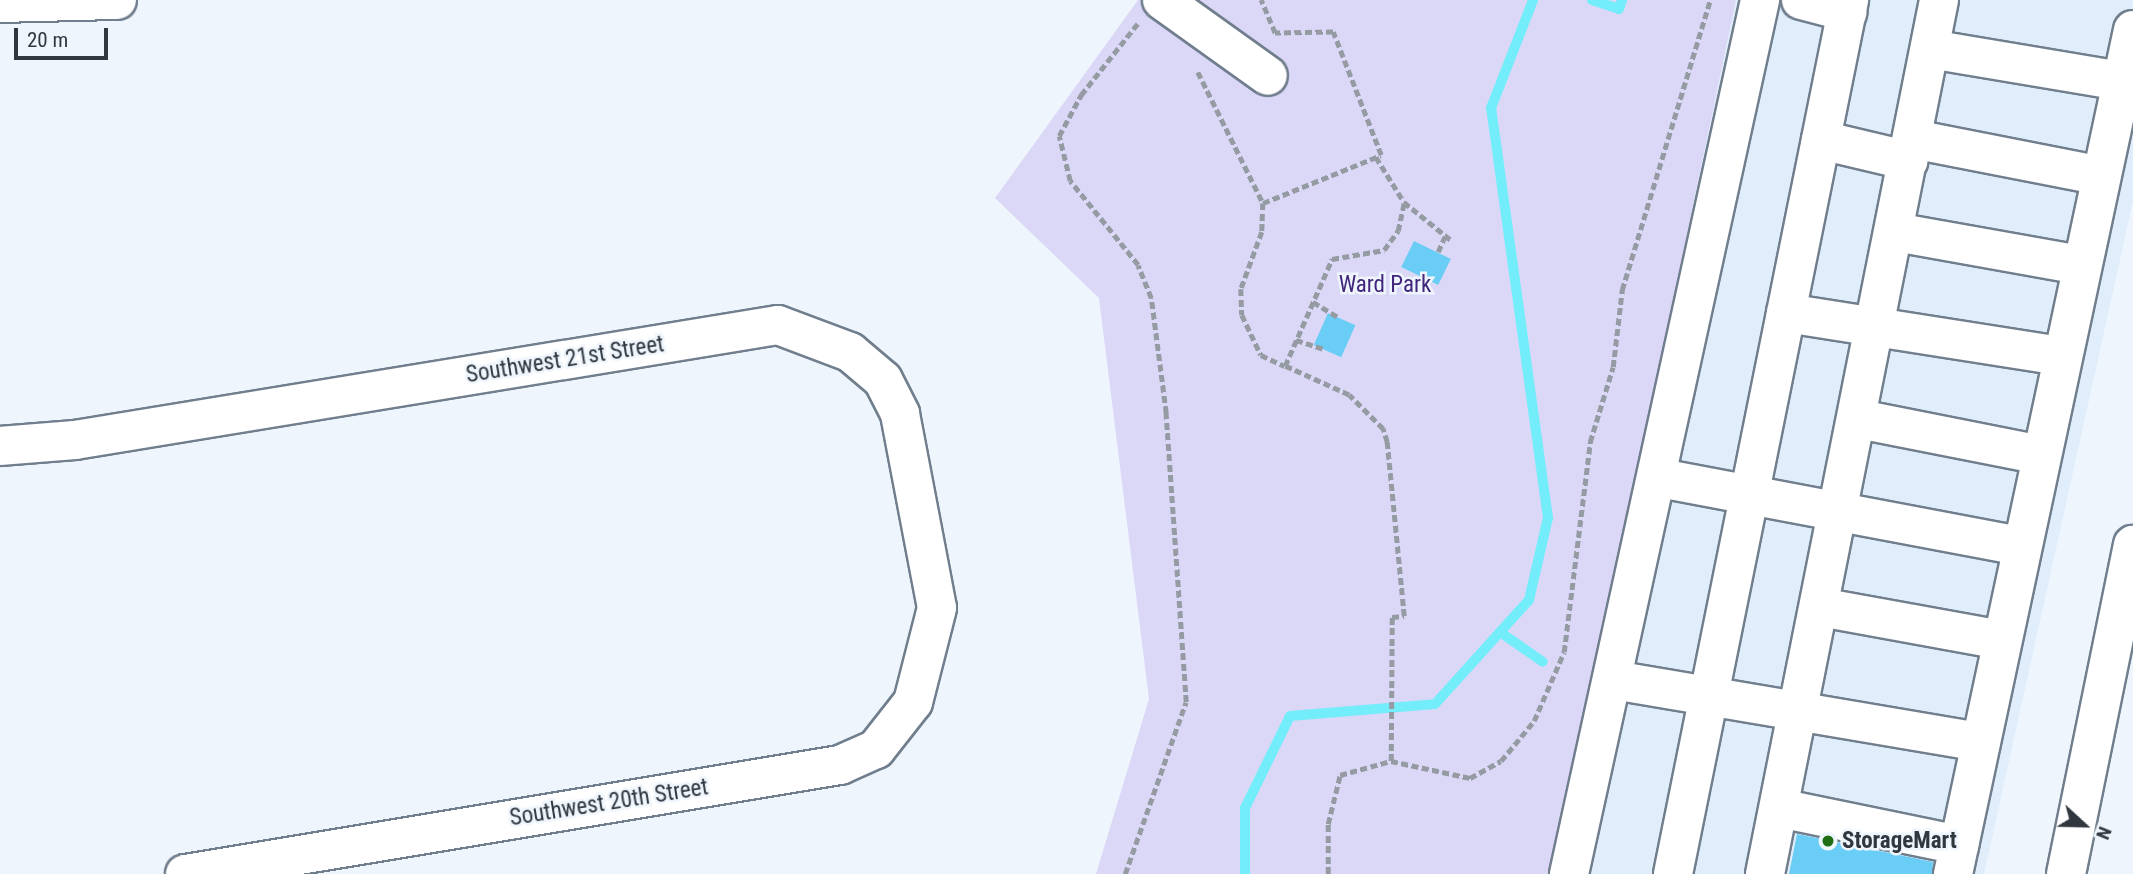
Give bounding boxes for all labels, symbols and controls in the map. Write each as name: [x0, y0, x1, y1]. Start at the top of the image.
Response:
scale bar: [18, 14, 112, 58]
text: 20 m: [27, 28, 68, 52]
park label: Ward Park: [1339, 271, 1431, 299]
street label: Southwest 21st Street: [464, 331, 666, 389]
street label: Southwest 20th Street: [508, 774, 710, 832]
north arrow: [2049, 790, 2119, 860]
text: N: [2091, 823, 2117, 843]
place label: StorageMart: [1842, 827, 1957, 855]
marker: StorageMart: [1820, 833, 1836, 849]

